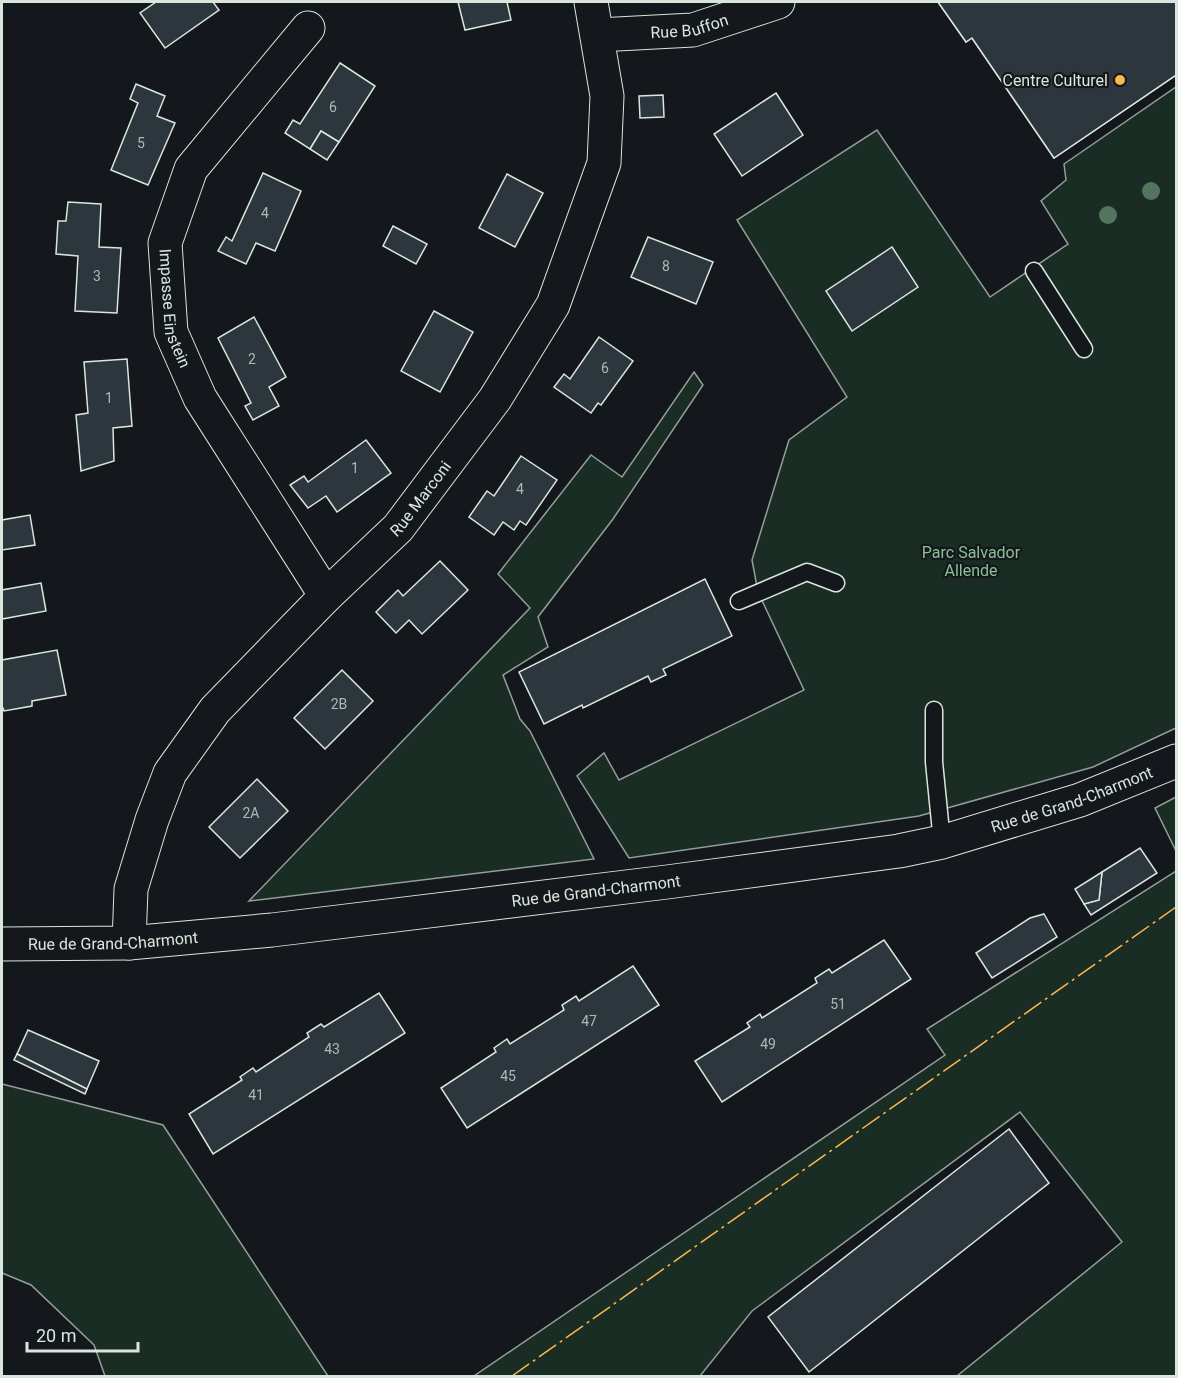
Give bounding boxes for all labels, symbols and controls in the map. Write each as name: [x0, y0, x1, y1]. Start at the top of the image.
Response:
street label: Rue Buffon: [650, 10, 731, 42]
place label: Centre Culturel: [1002, 71, 1108, 90]
marker: Centre Culturel: [1113, 73, 1127, 87]
house number: 6: [329, 99, 337, 115]
house number: 5: [137, 135, 145, 151]
house number: 4: [261, 205, 269, 221]
street label: Impasse Einstein: [156, 248, 195, 371]
house number: 8: [662, 258, 670, 274]
house number: 3: [93, 268, 101, 284]
house number: 2: [248, 351, 256, 367]
house number: 6: [601, 360, 609, 376]
house number: 1: [105, 390, 113, 406]
street label: Rue Marconi: [386, 457, 455, 540]
house number: 1: [351, 460, 359, 476]
house number: 4: [516, 481, 524, 497]
park label: Parc Salvador Allende: [922, 543, 1021, 580]
house number: 2B: [331, 696, 347, 712]
street label: Rue de Grand-Charmont: [988, 762, 1155, 836]
house number: 2A: [242, 805, 260, 821]
street label: Rue de Grand-Charmont: [510, 871, 682, 910]
street label: Rue de Grand-Charmont: [28, 927, 199, 953]
house number: 51: [830, 996, 846, 1012]
house number: 47: [581, 1013, 597, 1029]
house number: 49: [760, 1036, 776, 1052]
house number: 43: [324, 1041, 340, 1057]
house number: 45: [500, 1068, 516, 1084]
house number: 41: [248, 1087, 264, 1103]
scale bar: [27, 1315, 138, 1353]
text: 20 m: [36, 1325, 76, 1346]

